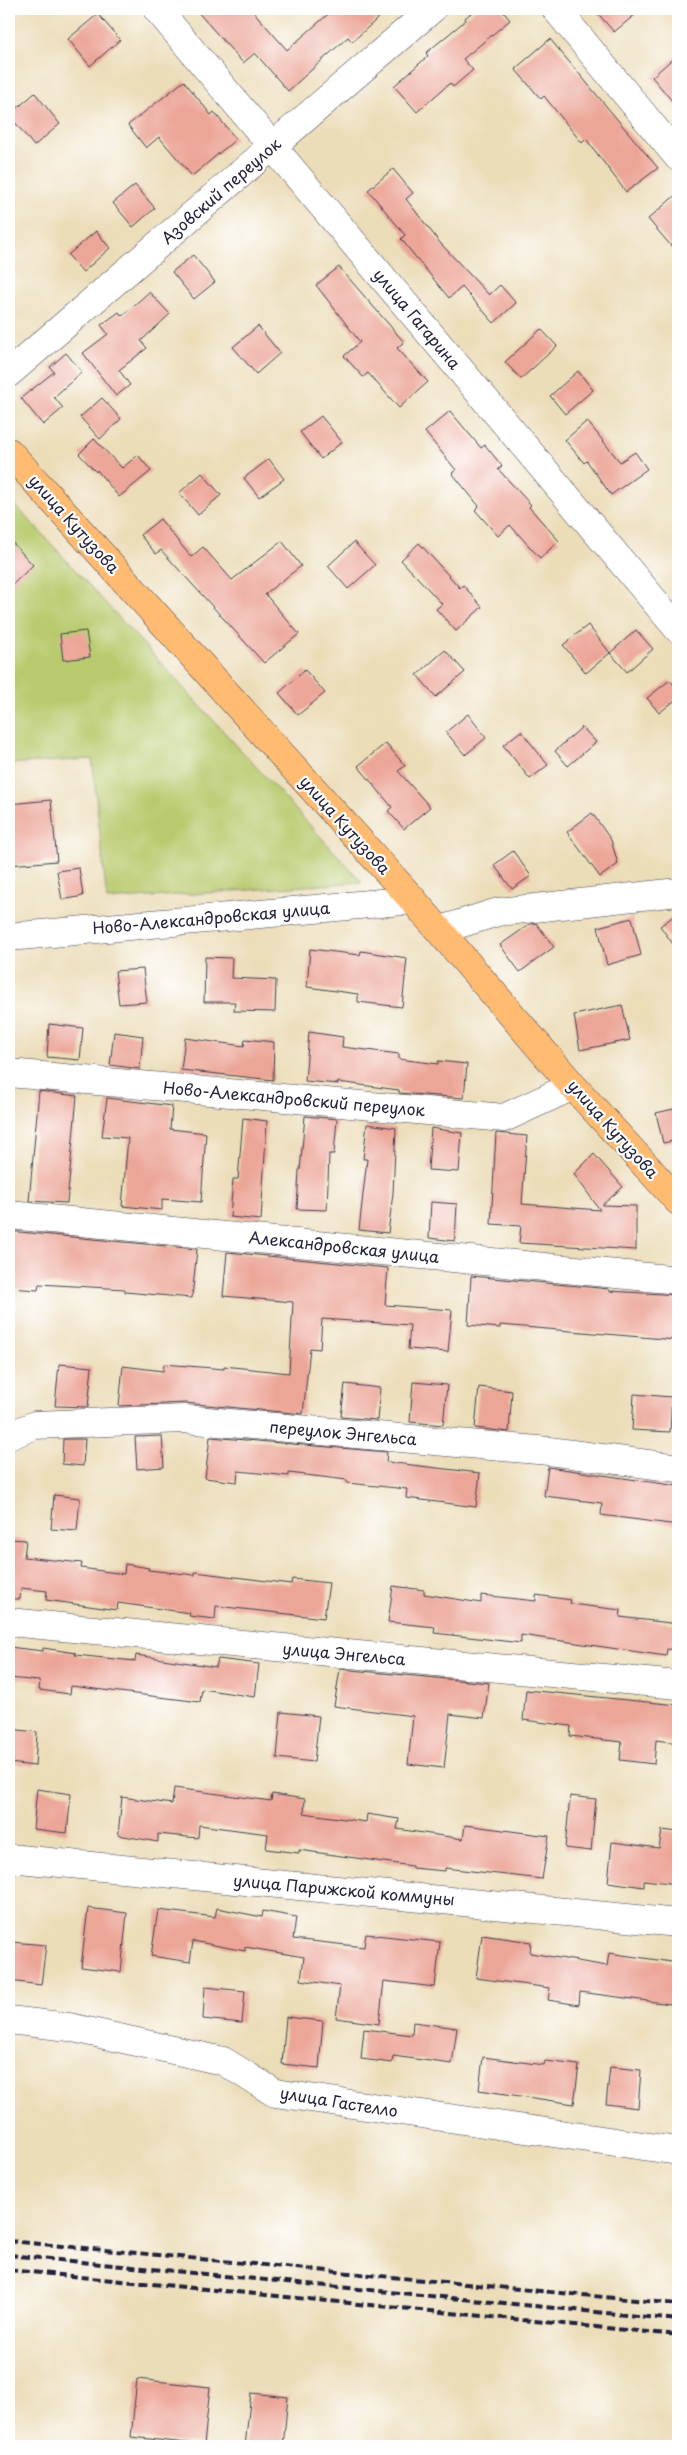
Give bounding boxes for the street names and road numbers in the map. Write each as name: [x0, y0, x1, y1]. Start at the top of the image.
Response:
street label: Азовский переулок: [155, 131, 286, 249]
street label: улица Гагарина: [368, 263, 467, 374]
street label: улица Кутузова: [24, 469, 126, 578]
street label: улица Кутузова: [295, 770, 397, 879]
street label: Ново-Александровская улица: [91, 895, 331, 939]
street label: улица Кутузова: [563, 1074, 665, 1183]
street label: Ново-Александровский переулок: [162, 1075, 427, 1121]
street label: Александровская улица: [248, 1224, 440, 1268]
street label: переулок Энгельса: [268, 1414, 418, 1450]
street label: улица Энгельса: [282, 1636, 407, 1670]
street label: улица Парижской коммуны: [232, 1867, 456, 1911]
street label: улица Гастелло: [279, 2080, 400, 2122]

